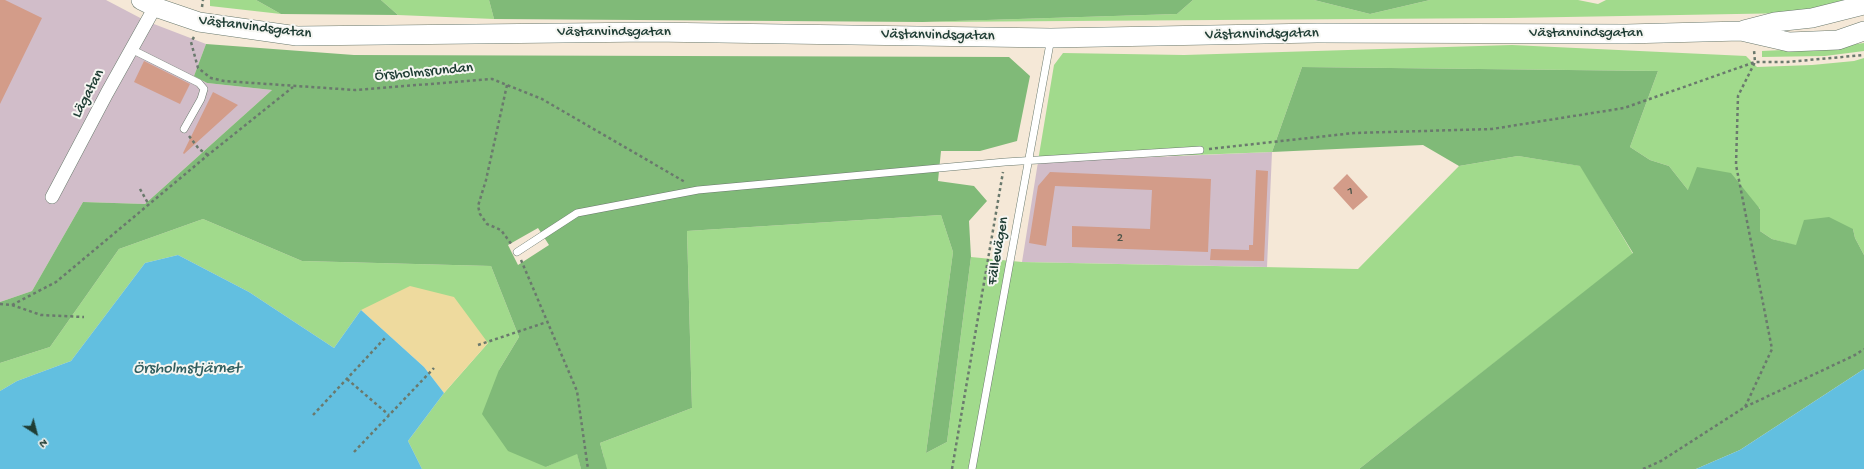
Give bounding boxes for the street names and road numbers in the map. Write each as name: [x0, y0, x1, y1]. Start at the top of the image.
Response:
street label: Västanvindsgatan: [198, 12, 312, 44]
street label: Västanvindsgatan: [557, 24, 671, 42]
street label: Västanvindsgatan: [1205, 25, 1319, 45]
street label: Västanvindsgatan: [1529, 25, 1643, 43]
street label: Västanvindsgatan: [881, 26, 995, 46]
street label: Örsholmsrundan: [374, 60, 474, 86]
street label: Lägatan: [69, 67, 109, 121]
street label: Fällevägen: [984, 216, 1014, 286]

